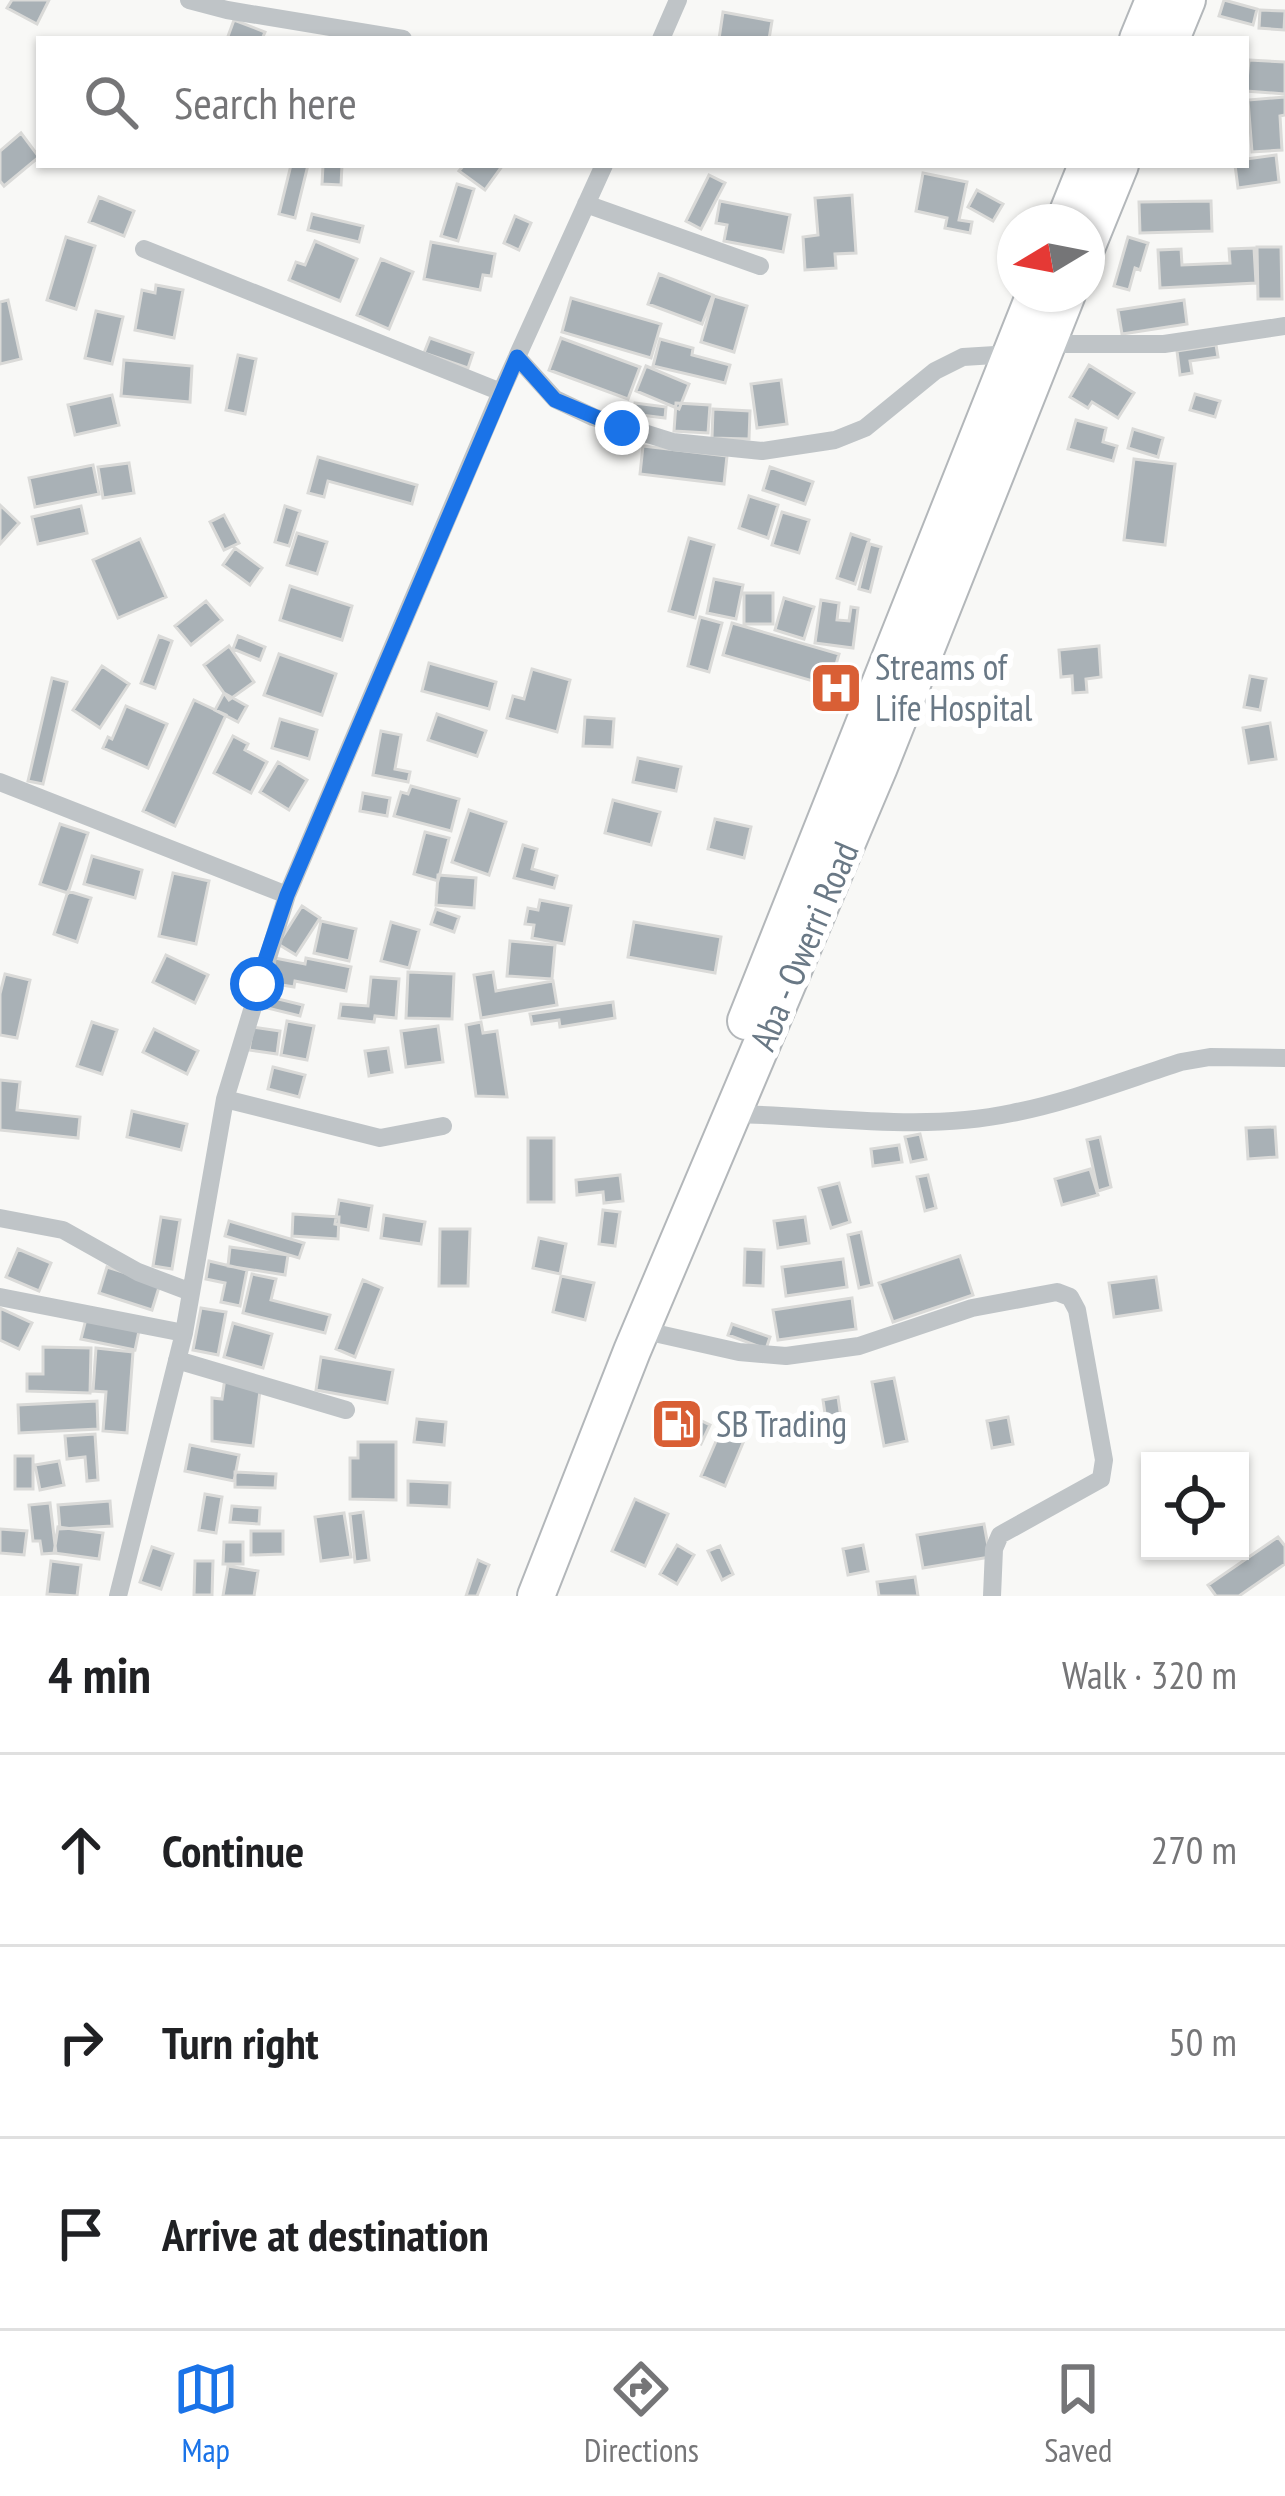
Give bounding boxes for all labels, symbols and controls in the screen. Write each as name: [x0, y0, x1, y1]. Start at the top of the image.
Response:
search box: [36, 36, 1249, 168]
icon: search: [78, 69, 144, 135]
text: Search here: [174, 73, 357, 131]
north arrow: [997, 204, 1105, 312]
route end: [595, 401, 649, 455]
place label: Streams of Life Hospital: [875, 643, 1033, 731]
hospital icon: Streams of Life Hospital: [808, 660, 864, 716]
street label: Aba - Owerri Road: [738, 834, 869, 1057]
route start: [230, 957, 284, 1011]
fuel station icon: SB Trading: [649, 1396, 705, 1452]
place label: SB Trading: [716, 1400, 847, 1447]
map controls: [1141, 1452, 1249, 1560]
button: locate: [1141, 1452, 1249, 1560]
text: 4 min: [48, 1641, 151, 1707]
text: Walk · 320 m: [1062, 1649, 1237, 1700]
icon: ahead: [48, 1817, 114, 1883]
text: Continue: [162, 1821, 304, 1879]
text: 270 m: [1151, 1824, 1237, 1875]
icon: right: [48, 2009, 114, 2075]
text: Turn right: [162, 2013, 319, 2071]
text: 50 m: [1168, 2016, 1237, 2067]
icon: arrive: [48, 2201, 114, 2267]
text: Arrive at destination: [162, 2205, 489, 2263]
tab: Map: [173, 2356, 239, 2471]
tab: Directions: [584, 2356, 699, 2471]
tab: Saved: [1044, 2356, 1112, 2471]

